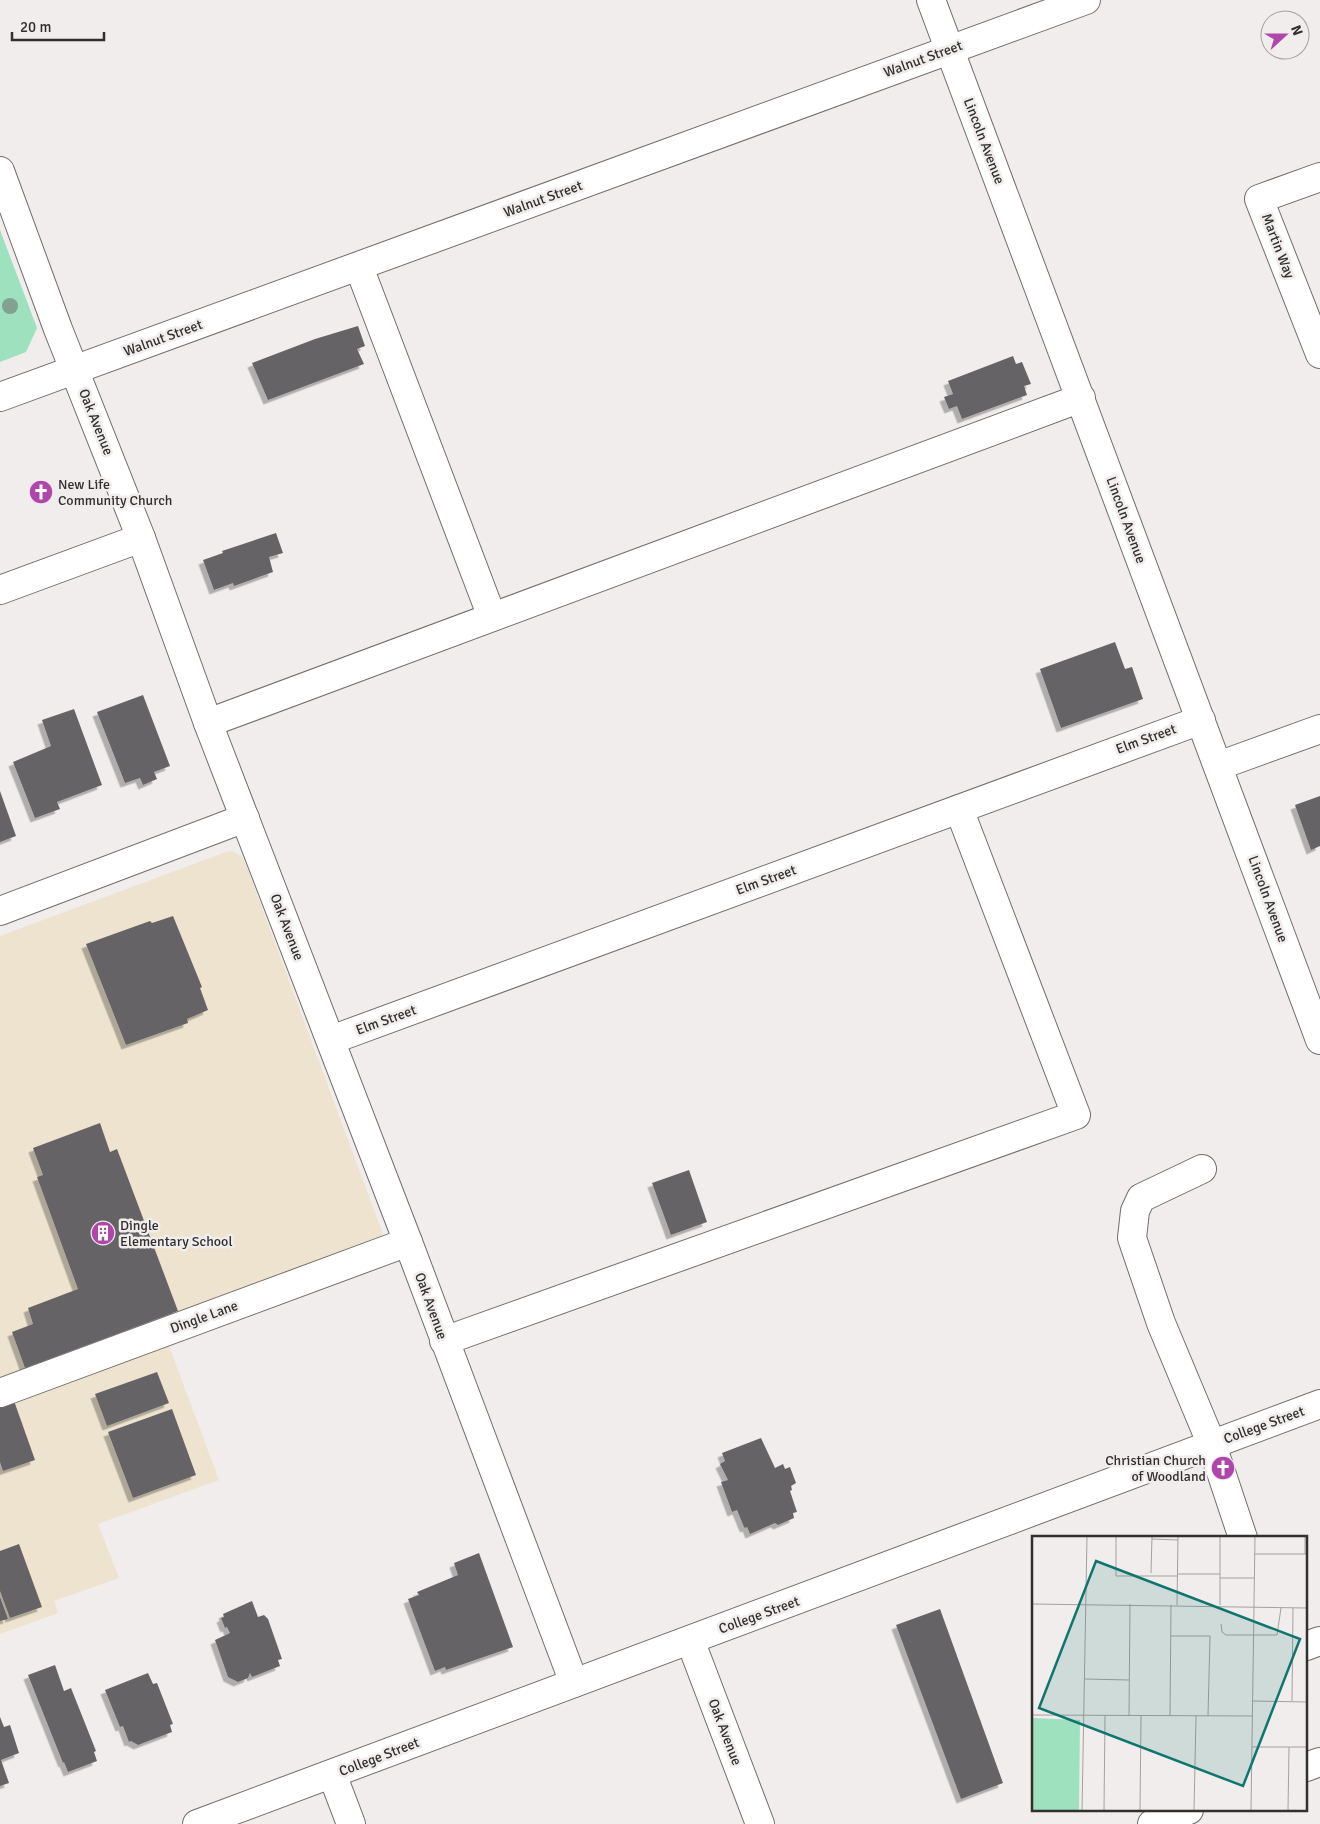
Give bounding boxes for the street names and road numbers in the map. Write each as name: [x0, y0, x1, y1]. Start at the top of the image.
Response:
street label: Walnut Street: [881, 37, 965, 81]
street label: Lincoln Avenue: [960, 96, 1008, 186]
street label: Walnut Street: [501, 177, 585, 221]
street label: Martin Way: [1258, 211, 1298, 281]
street label: Walnut Street: [121, 316, 205, 360]
street label: Oak Avenue: [75, 386, 117, 458]
street label: Lincoln Avenue: [1102, 474, 1150, 566]
street label: Elm Street: [1114, 720, 1178, 758]
street label: Lincoln Avenue: [1244, 853, 1292, 945]
street label: Elm Street: [734, 861, 798, 899]
street label: Oak Avenue: [267, 891, 307, 963]
street label: Elm Street: [354, 1001, 418, 1039]
street label: Oak Avenue: [411, 1270, 451, 1342]
street label: Dingle Lane: [168, 1297, 240, 1337]
street label: College Street: [1221, 1403, 1307, 1447]
street label: College Street: [716, 1593, 802, 1637]
street label: Oak Avenue: [705, 1696, 745, 1768]
street label: College Street: [336, 1734, 422, 1780]

